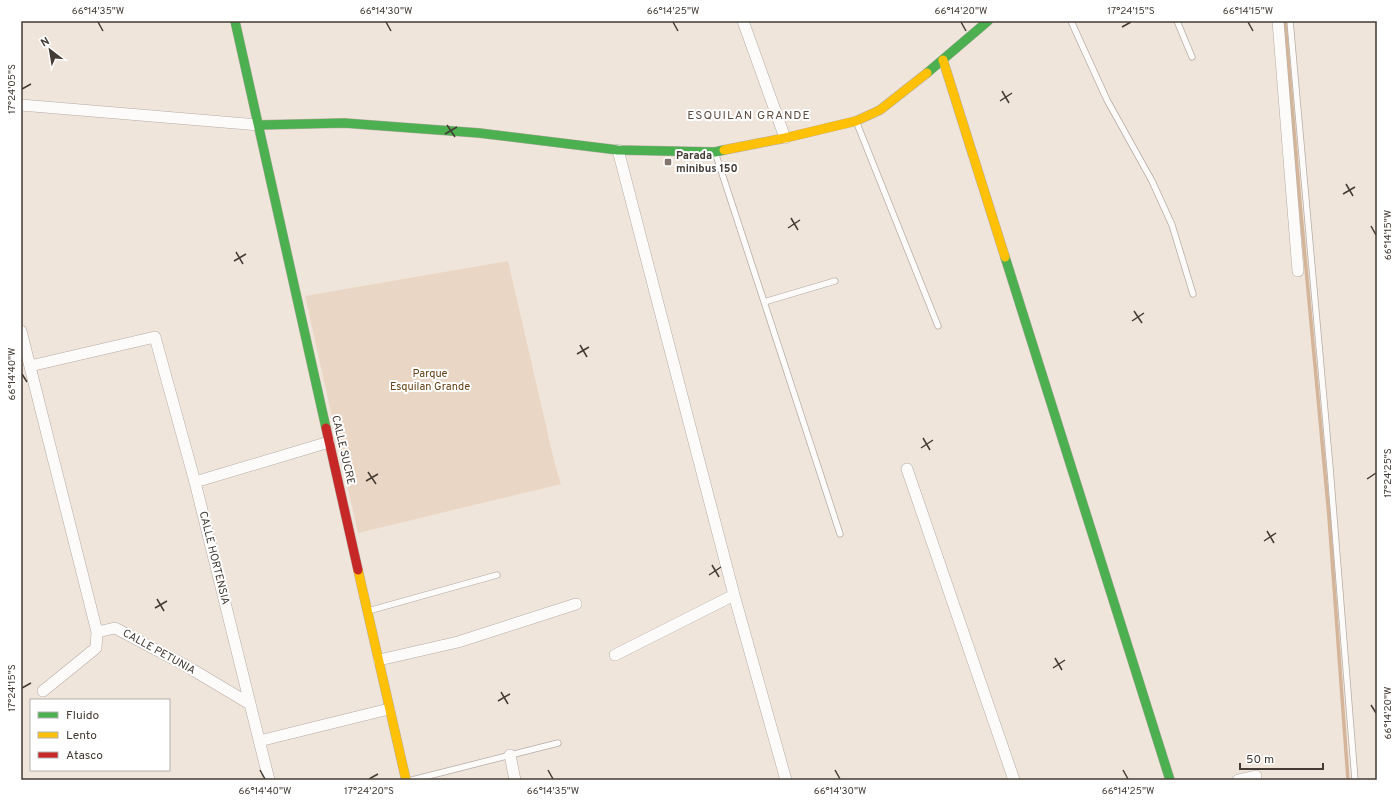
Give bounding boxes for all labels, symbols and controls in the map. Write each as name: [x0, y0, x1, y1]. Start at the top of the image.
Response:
text: 66°14'35"W: [72, 5, 124, 18]
text: 66°14'30"W: [360, 5, 412, 18]
text: 66°14'25"W: [647, 5, 699, 18]
text: 66°14'20"W: [935, 5, 987, 18]
text: 17°24'15"S: [1107, 5, 1155, 18]
text: 66°14'15"W: [1223, 5, 1273, 18]
north arrow: [30, 30, 70, 70]
text: N: [38, 34, 52, 50]
text: 17°24'05"S: [6, 64, 19, 114]
district label: ESQUILAN GRANDE: [687, 108, 811, 124]
place label: Parada minibus 150: [676, 149, 738, 176]
marker: Parada minibus 150: [663, 157, 673, 167]
text: 66°14'15"W: [1382, 210, 1395, 260]
text: 66°14'40"W: [6, 348, 19, 400]
park label: Parque Esquilan Grande: [390, 367, 470, 394]
street label: CALLE SUCRE: [328, 414, 358, 486]
text: 17°24'25"S: [1382, 448, 1395, 498]
street label: CALLE HORTENSIA: [196, 510, 232, 606]
street label: CALLE PETUNIA: [120, 626, 198, 678]
text: 17°24'15"S: [6, 664, 19, 712]
text: 66°14'20"W: [1382, 687, 1395, 739]
legend: [30, 699, 170, 771]
text: Fluido: [66, 708, 99, 724]
text: Lento: [66, 728, 97, 744]
scale bar: [1240, 745, 1323, 771]
text: Atasco: [66, 748, 103, 764]
text: 50 m: [1246, 752, 1274, 768]
text: 66°14'40"W: [239, 785, 291, 798]
text: 17°24'20"S: [344, 785, 394, 798]
text: 66°14'35"W: [527, 785, 579, 798]
text: 66°14'30"W: [814, 785, 866, 798]
text: 66°14'25"W: [1102, 785, 1154, 798]

